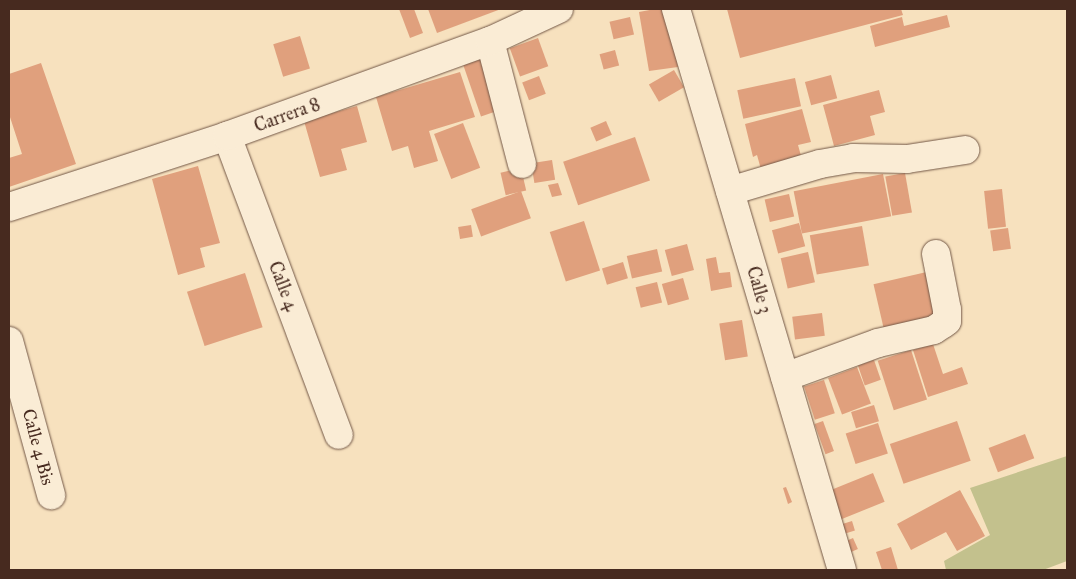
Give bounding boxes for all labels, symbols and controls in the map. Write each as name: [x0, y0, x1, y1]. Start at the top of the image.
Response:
street label: Carrera 8: [251, 93, 323, 137]
street label: Calle 4: [264, 258, 302, 314]
street label: Calle 3: [742, 264, 776, 316]
street label: Calle 4 Bis: [17, 406, 59, 488]

